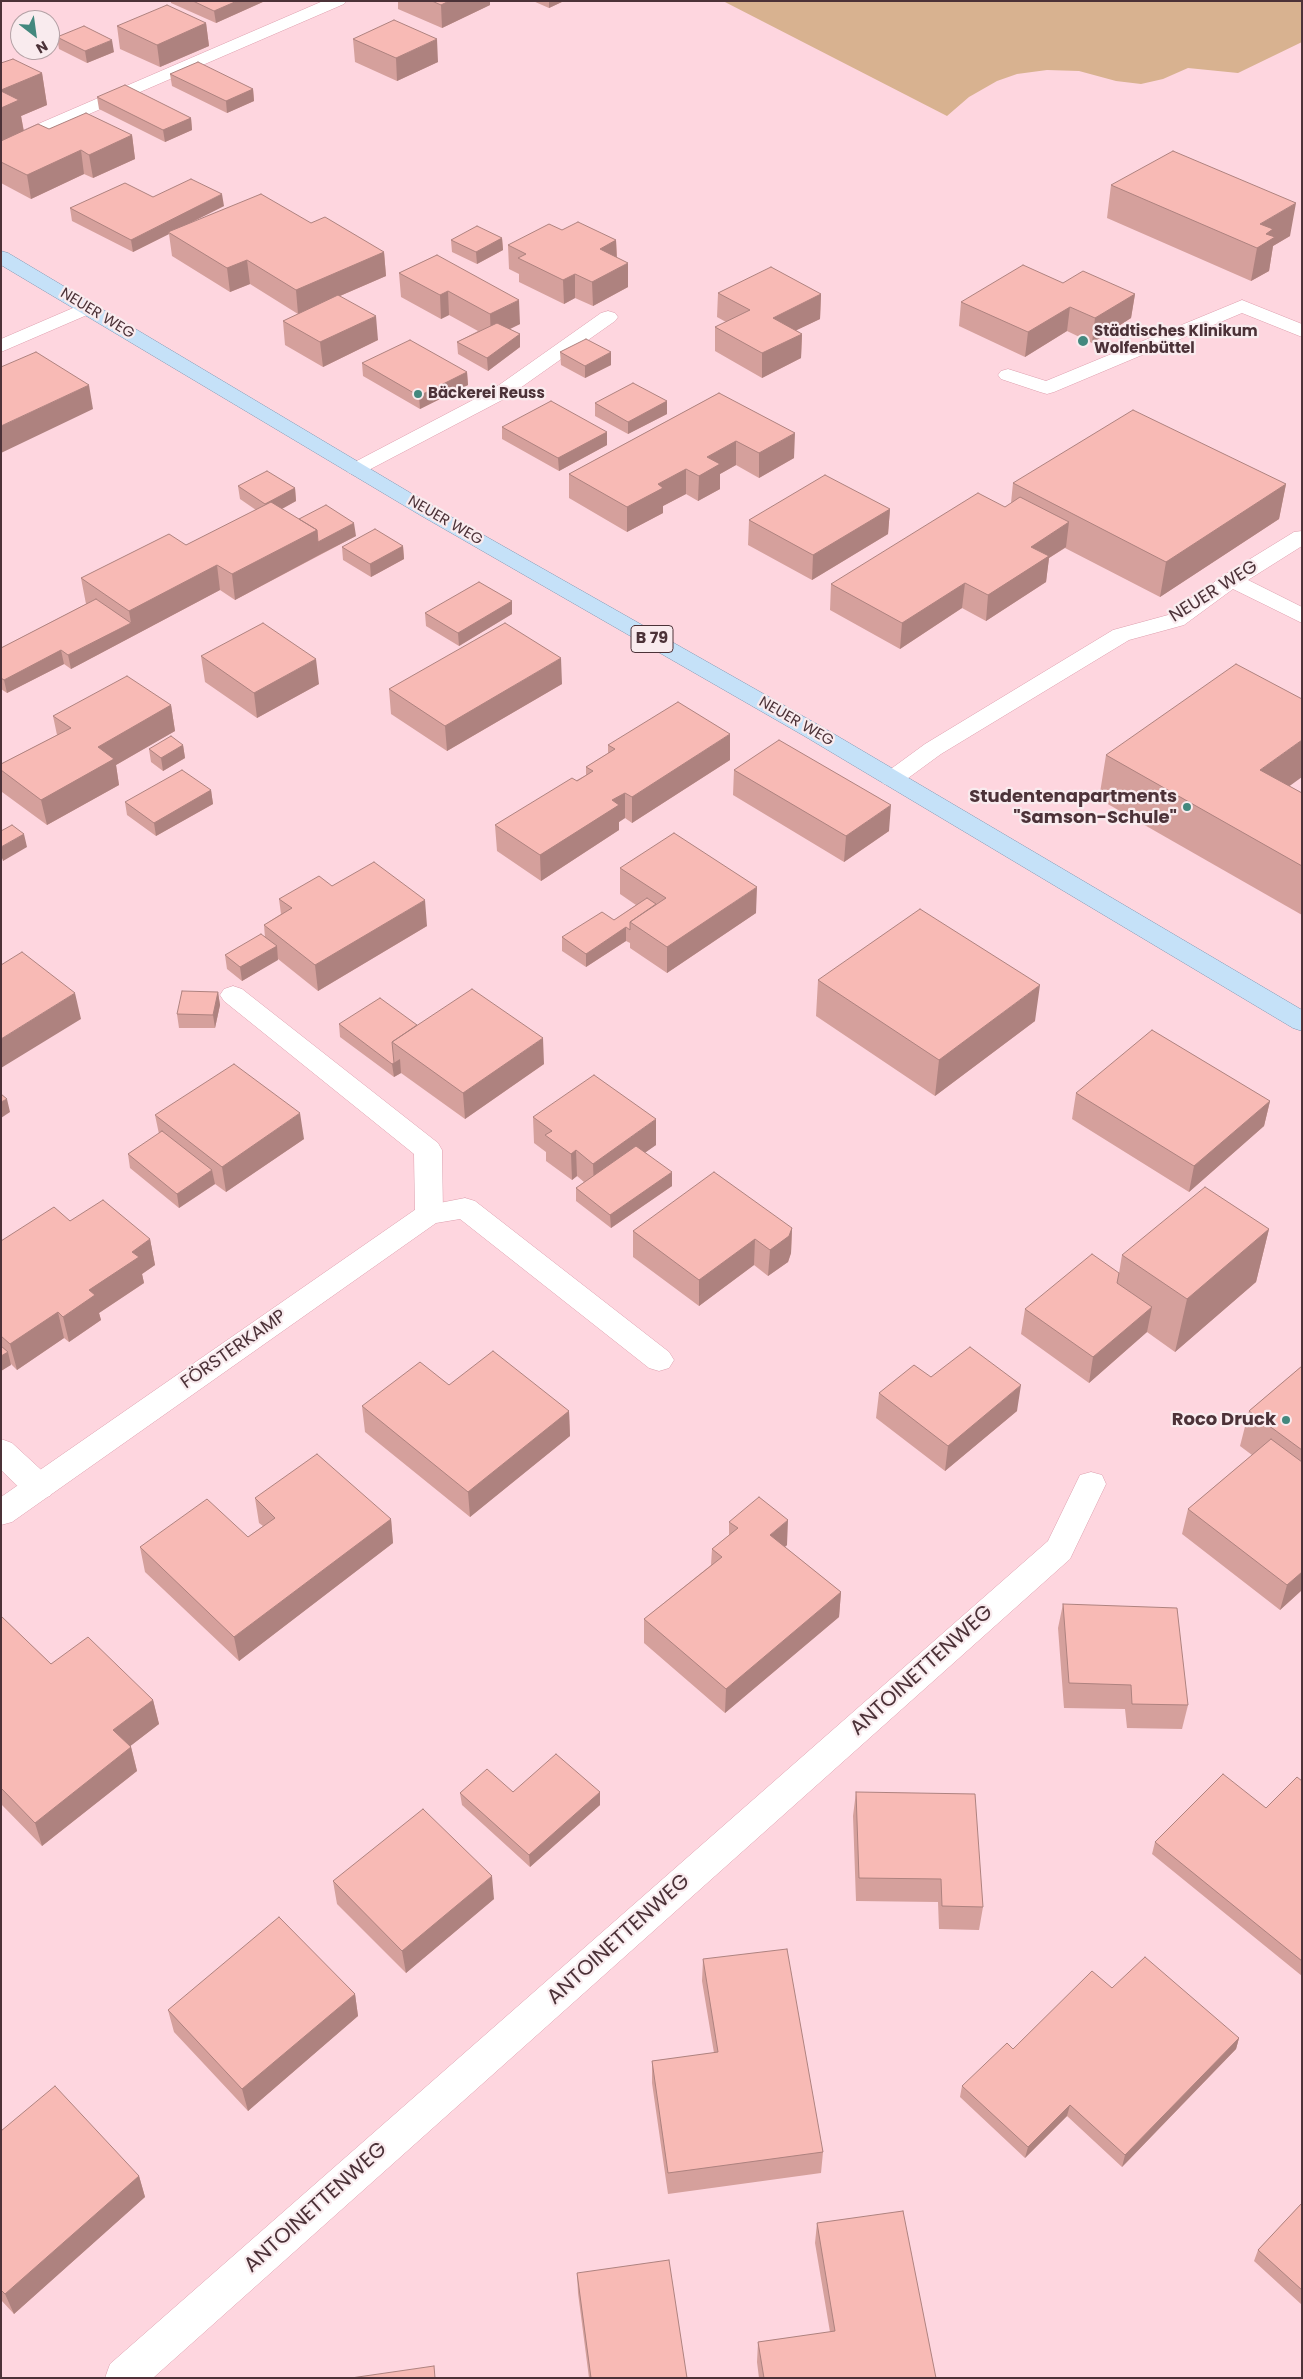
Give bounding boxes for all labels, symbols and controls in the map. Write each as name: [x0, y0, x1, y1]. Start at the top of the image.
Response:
north arrow: [10, 10, 60, 60]
text: N: [32, 36, 52, 58]
street label: NEUER WEG: [57, 285, 137, 343]
place label: Städtisches Klinikum Wolfenbüttel: [1094, 323, 1258, 358]
marker: Städtisches Klinikum Wolfenbüttel: [1076, 334, 1090, 348]
place label: Bäckerei Reuss: [428, 385, 545, 403]
marker: Bäckerei Reuss: [412, 388, 424, 400]
street label: NEUER WEG: [404, 492, 486, 550]
street label: NEUER WEG: [1166, 556, 1262, 628]
road number: B 79: [631, 626, 673, 652]
street label: NEUER WEG: [755, 693, 837, 751]
place label: Studentenapartments "Samson-Schule": [969, 786, 1177, 829]
marker: Studentenapartments "Samson-Schule": [1181, 801, 1193, 813]
street label: FÖRSTERKAMP: [177, 1306, 291, 1394]
place label: Roco Druck: [1172, 1409, 1276, 1431]
marker: Roco Druck: [1280, 1414, 1292, 1426]
street label: ANTOINETTENWEG: [845, 1600, 999, 1742]
street label: ANTOINETTENWEG: [542, 1869, 696, 2011]
street label: ANTOINETTENWEG: [239, 2137, 393, 2279]

